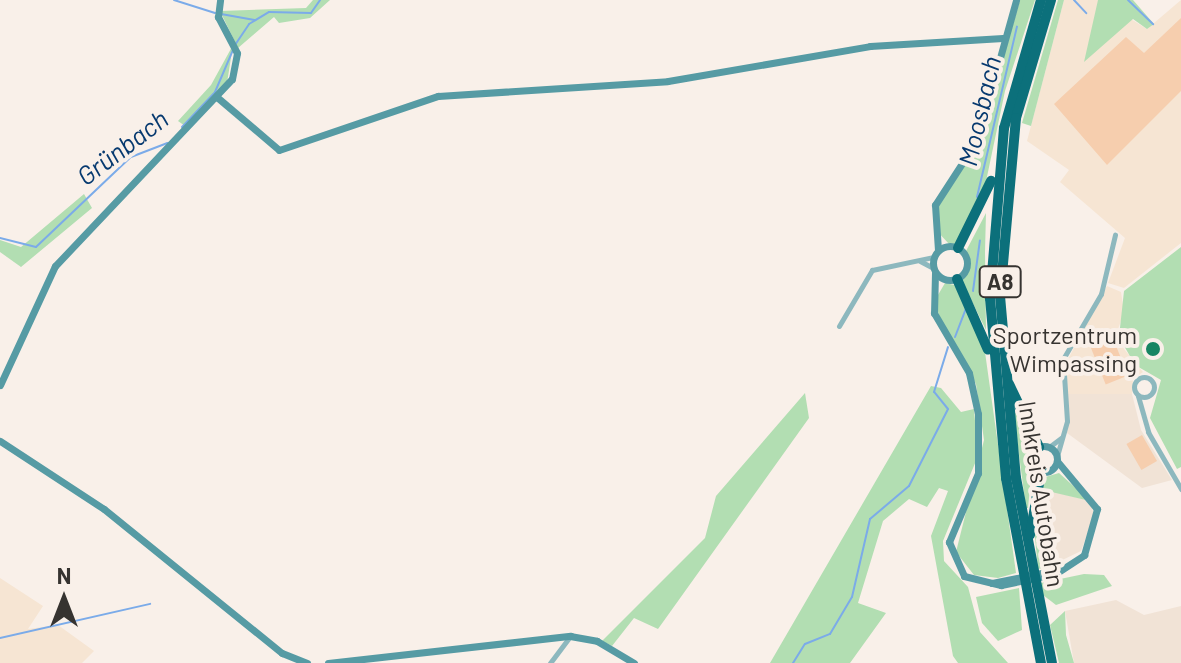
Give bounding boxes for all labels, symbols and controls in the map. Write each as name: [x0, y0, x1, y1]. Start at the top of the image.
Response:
water label: Moosbach: [951, 53, 1007, 169]
water label: Grünbach: [70, 103, 174, 191]
road number: A8: [978, 264, 1022, 300]
place label: Sportzentrum Wimpassing: [992, 321, 1137, 377]
marker: Sportzentrum Wimpassing: [1144, 340, 1162, 358]
street label: Innkreis Autobahn: [1013, 399, 1071, 589]
north arrow: [24, 559, 104, 639]
text: N: [57, 562, 71, 588]

